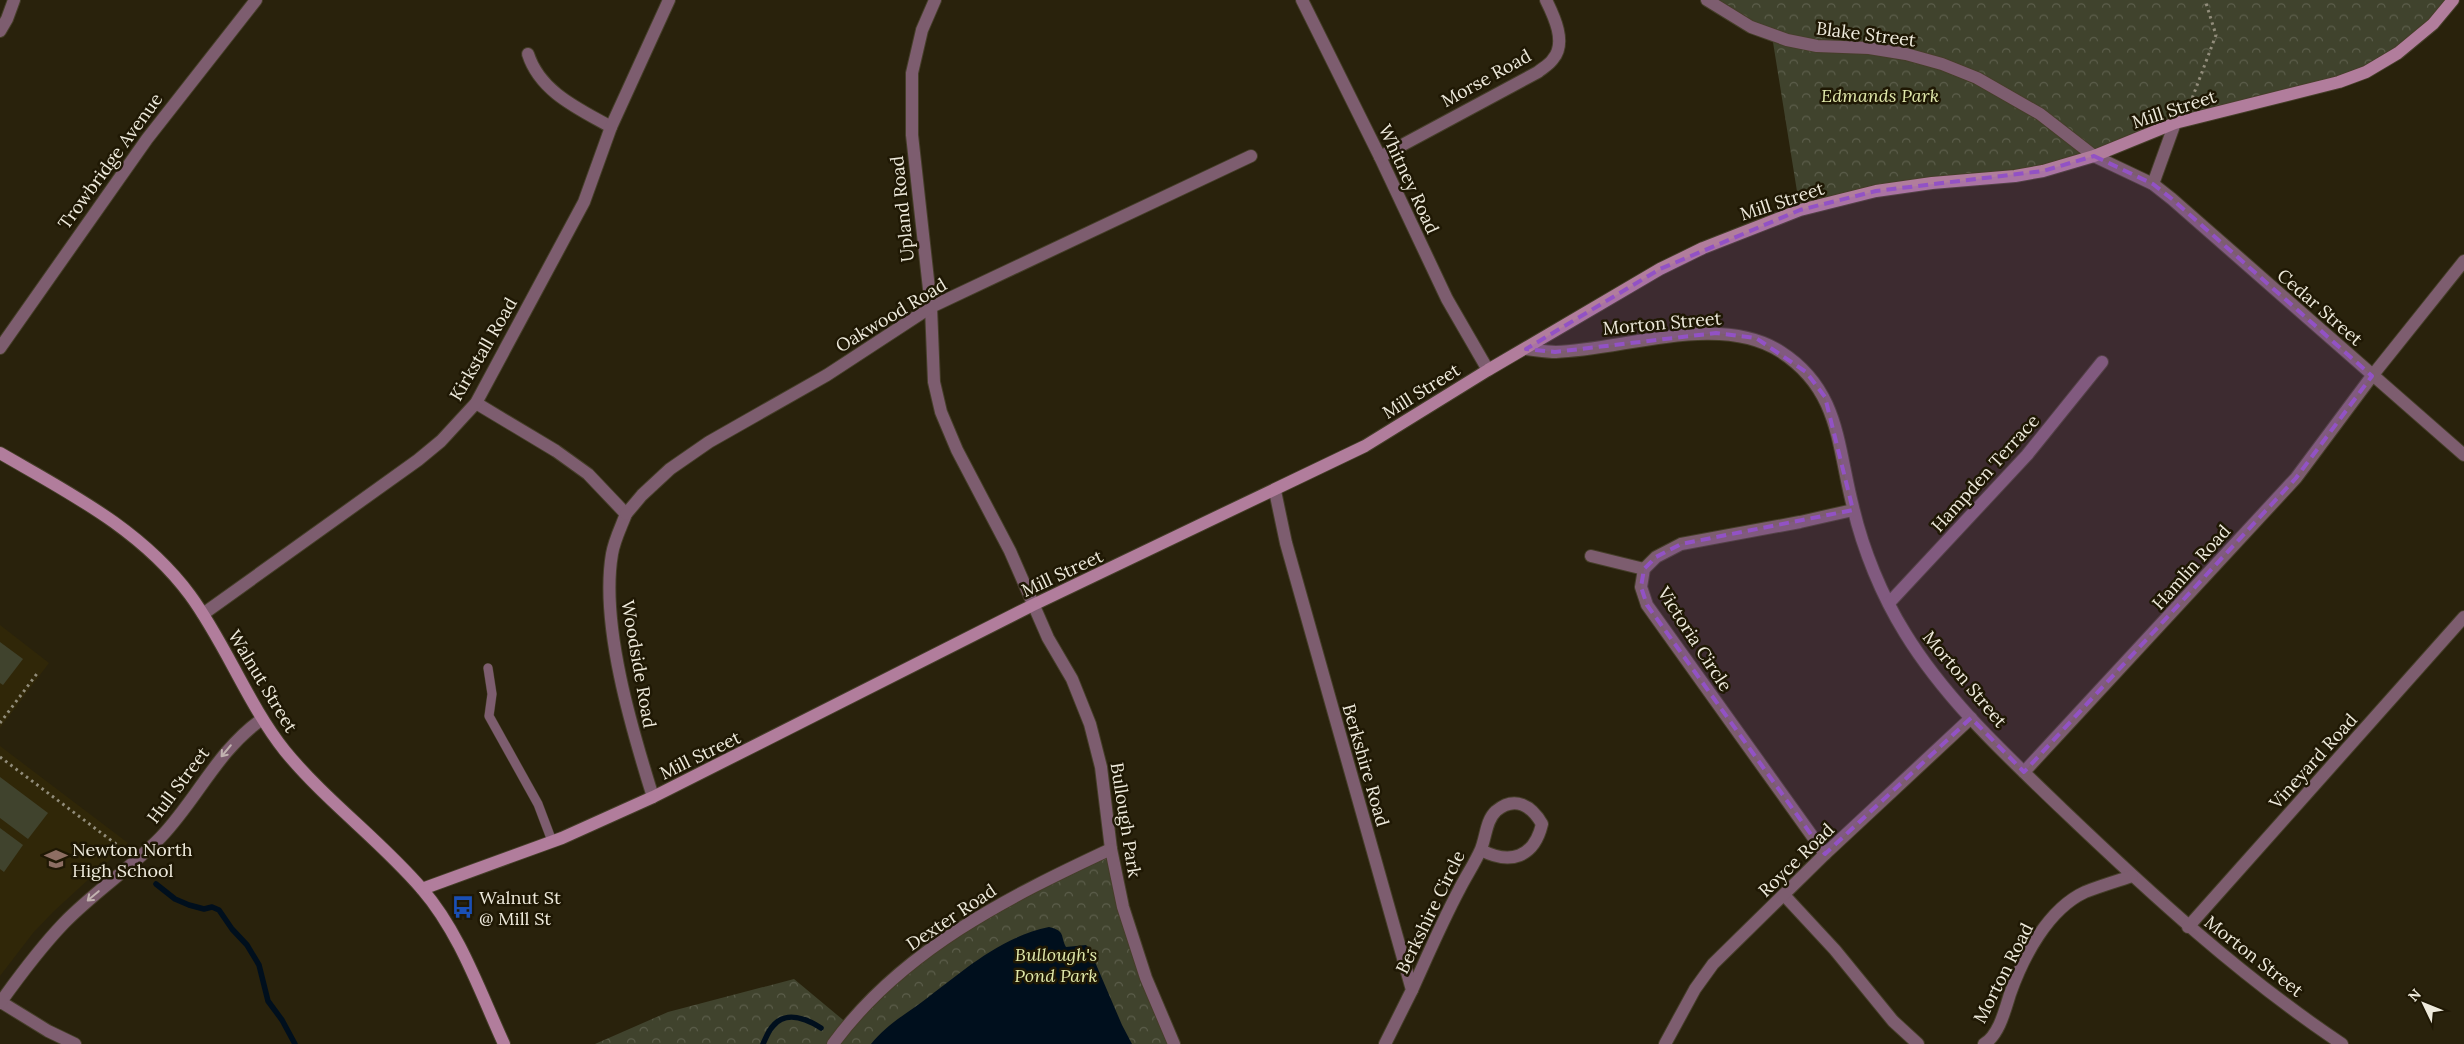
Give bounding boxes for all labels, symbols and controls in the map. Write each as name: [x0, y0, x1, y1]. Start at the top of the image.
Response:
street label: Blake Street: [1815, 16, 1917, 52]
street label: Morse Road: [1437, 44, 1535, 112]
park label: Edmands Park: [1821, 84, 1939, 107]
street label: Mill Street: [2129, 85, 2219, 133]
street label: Trowbridge Avenue: [53, 88, 167, 234]
street label: Whitney Road: [1374, 121, 1444, 238]
street label: Upland Road: [885, 155, 919, 263]
street label: Mill Street: [1737, 177, 1827, 225]
street label: Cedar Street: [2273, 264, 2368, 350]
street label: Oakwood Road: [831, 273, 951, 357]
street label: Kirkstall Road: [444, 293, 522, 405]
street label: Morton Street: [1602, 306, 1722, 340]
street label: Mill Street: [1378, 358, 1464, 424]
street label: Hampden Terrace: [1926, 409, 2044, 537]
street label: Hamlin Road: [2147, 520, 2235, 614]
street label: Mill Street: [1018, 544, 1106, 602]
street label: Victoria Circle: [1652, 582, 1737, 696]
street label: Woodside Road: [616, 598, 662, 730]
street label: Walnut Street: [223, 625, 303, 737]
street label: Morton Street: [1918, 626, 2012, 732]
street label: Berkshire Road: [1338, 701, 1395, 829]
street label: Vineyard Road: [2263, 708, 2362, 814]
street label: Mill Street: [656, 726, 744, 784]
street label: Hull Street: [142, 742, 214, 828]
one-way arrow: [220, 745, 232, 758]
street label: Bullough Park: [1106, 761, 1147, 880]
street label: Royce Road: [1753, 818, 1839, 902]
place label: Newton North High School: [72, 838, 193, 882]
school or university icon: Newton North High School: [43, 846, 69, 872]
street label: Berkshire Circle: [1390, 846, 1470, 977]
street label: Dexter Road: [902, 878, 1001, 956]
place label: Walnut St @ Mill St: [479, 886, 561, 930]
one-way arrow: [87, 891, 100, 902]
bus stop icon: Walnut St @ Mill St: [450, 894, 476, 920]
street label: Morton Street: [2200, 910, 2308, 1002]
street label: Morton Road: [1968, 919, 2038, 1027]
park label: Bullough's Pond Park: [1014, 943, 1098, 987]
north arrow: [2399, 979, 2449, 1029]
text: N: [2404, 985, 2425, 1005]

